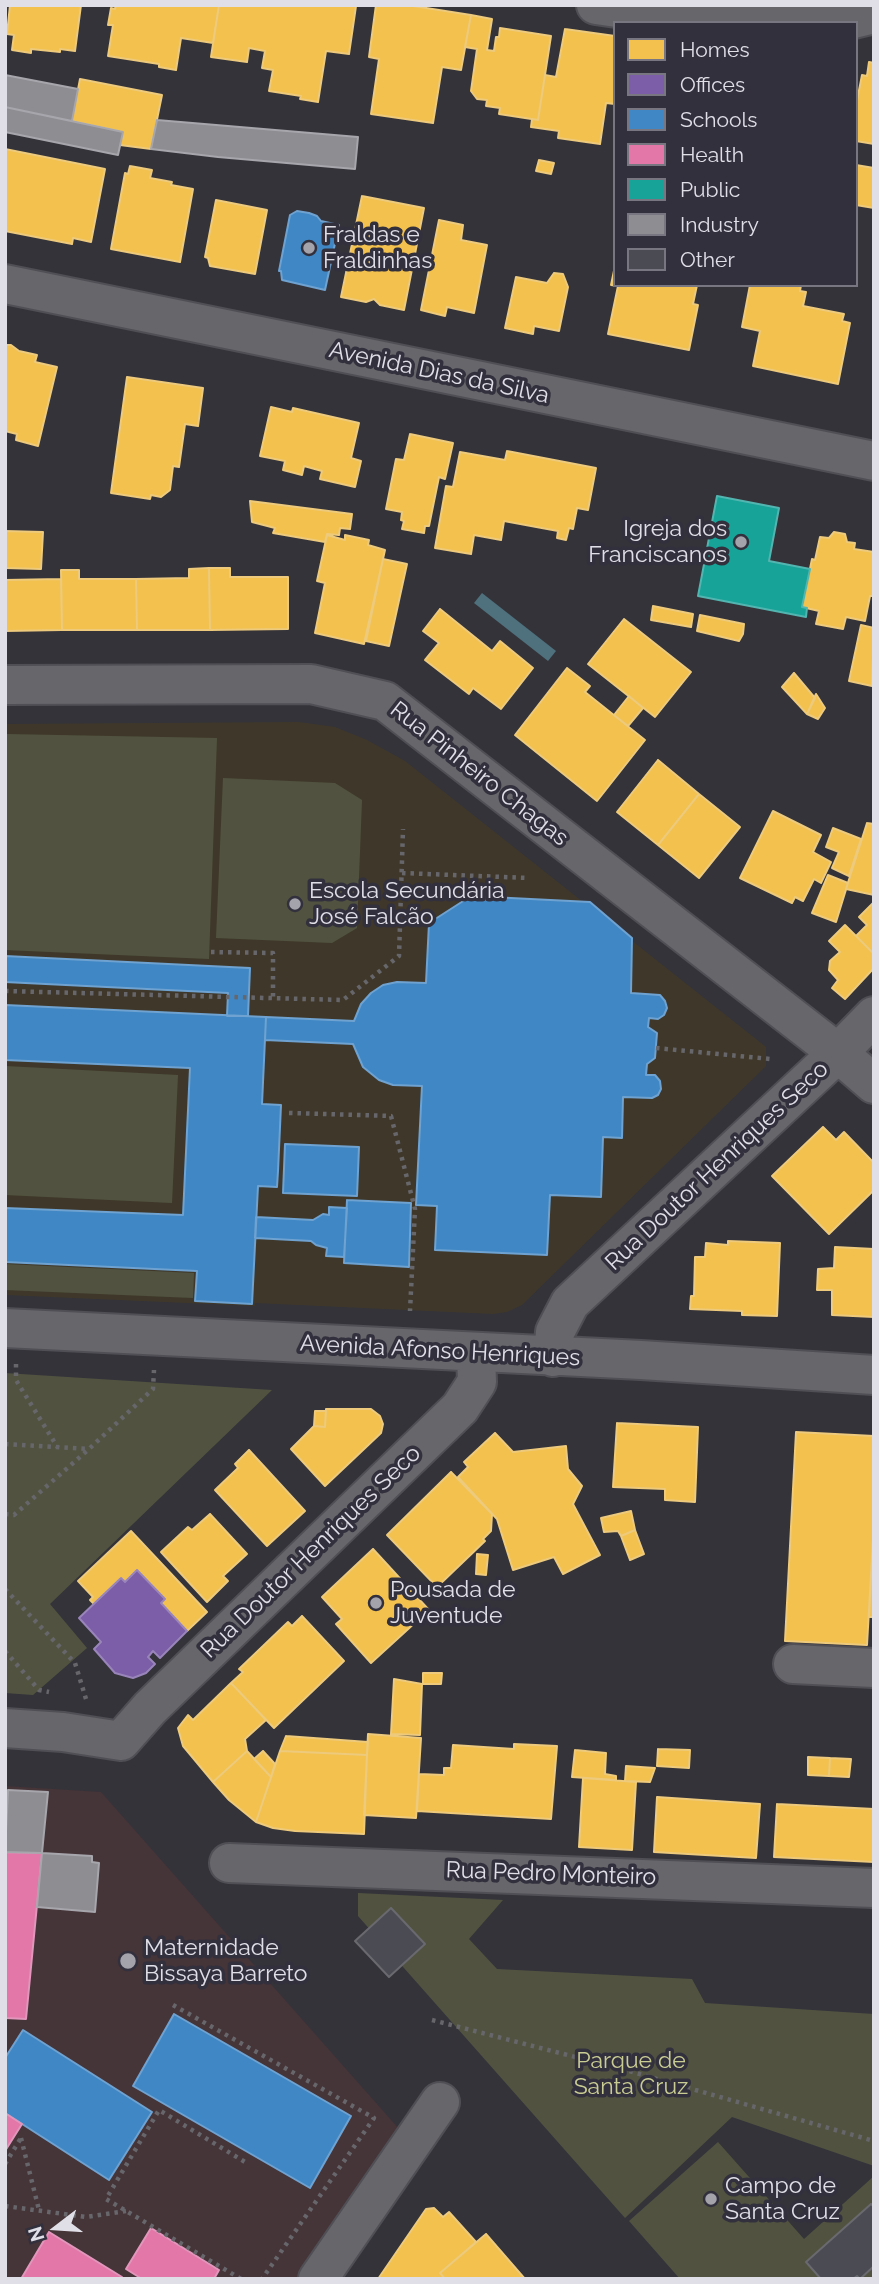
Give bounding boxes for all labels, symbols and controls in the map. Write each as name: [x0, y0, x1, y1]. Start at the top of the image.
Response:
legend: [613, 21, 858, 287]
text: Homes: [680, 37, 750, 62]
text: Offices: [680, 72, 745, 97]
text: Schools: [680, 107, 757, 132]
text: Health: [680, 142, 744, 167]
text: Public: [680, 177, 740, 202]
text: Industry: [680, 212, 759, 237]
place label: Fraldas e Fraldinhas: [323, 221, 432, 275]
marker: Fraldas e Fraldinhas: [301, 240, 317, 256]
text: Other: [680, 247, 735, 272]
street label: Avenida Dias da Silva: [326, 336, 552, 410]
place label: Igreja dos Franciscanos: [588, 515, 727, 569]
marker: Igreja dos Franciscanos: [733, 534, 749, 550]
street label: Rua Pinheiro Chagas: [384, 696, 574, 852]
place label: Escola Secundária José Falcão: [309, 877, 505, 931]
marker: Escola Secundária José Falcão: [287, 896, 303, 912]
street label: Rua Doutor Henriques Seco: [600, 1055, 834, 1277]
street label: Avenida Afonso Henriques: [299, 1330, 581, 1372]
street label: Rua Doutor Henriques Seco: [195, 1440, 427, 1664]
place label: Pousada de Juventude: [390, 1576, 516, 1630]
marker: Pousada de Juventude: [368, 1595, 384, 1611]
street label: Rua Pedro Monteiro: [445, 1857, 657, 1891]
place label: Maternidade Bissaya Barreto: [144, 1934, 307, 1988]
marker: Maternidade Bissaya Barreto: [118, 1951, 138, 1971]
park label: Parque de Santa Cruz: [574, 2047, 688, 2101]
place label: Campo de Santa Cruz: [725, 2172, 840, 2226]
marker: Campo de Santa Cruz: [703, 2191, 719, 2207]
north arrow: [21, 2193, 91, 2263]
text: N: [23, 2224, 49, 2244]

